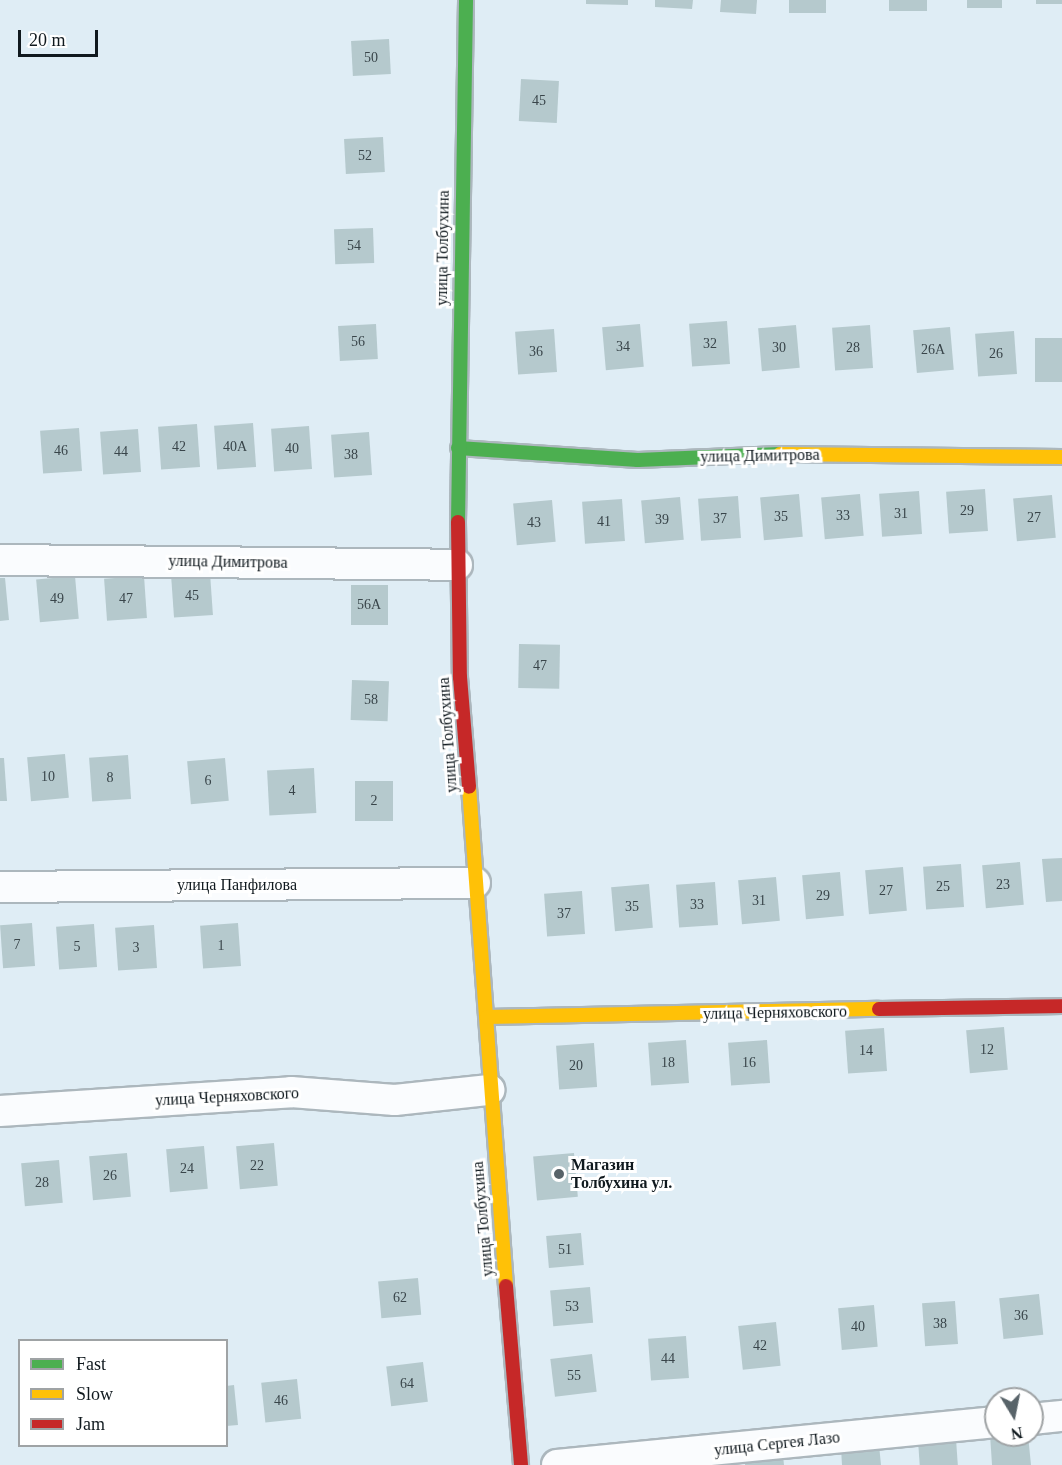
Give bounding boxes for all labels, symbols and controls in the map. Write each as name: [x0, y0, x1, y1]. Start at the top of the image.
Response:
scale bar: [21, 18, 100, 56]
text: 20 m: [29, 30, 66, 50]
house number: 50: [364, 50, 378, 66]
house number: 45: [532, 93, 546, 109]
house number: 52: [358, 148, 372, 164]
street label: улица Толбухина: [432, 190, 454, 306]
house number: 54: [347, 238, 361, 254]
house number: 56: [351, 334, 365, 350]
house number: 32: [703, 336, 717, 352]
house number: 34: [616, 339, 630, 355]
house number: 30: [772, 340, 786, 356]
house number: 28: [846, 340, 860, 356]
house number: 26А: [921, 342, 945, 358]
house number: 36: [529, 344, 543, 360]
house number: 26: [989, 346, 1003, 362]
house number: 42: [172, 439, 186, 455]
house number: 40А: [223, 439, 247, 455]
house number: 40: [285, 441, 299, 457]
house number: 46: [54, 443, 68, 459]
house number: 44: [114, 444, 128, 460]
street label: улица Димитрова: [700, 445, 820, 467]
house number: 38: [344, 447, 358, 463]
house number: 29: [960, 503, 974, 519]
house number: 31: [894, 506, 908, 522]
house number: 33: [836, 508, 850, 524]
house number: 35: [774, 509, 788, 525]
house number: 27: [1027, 510, 1041, 526]
house number: 37: [713, 511, 727, 527]
house number: 39: [655, 512, 669, 528]
house number: 41: [597, 514, 611, 530]
house number: 43: [527, 515, 541, 531]
street label: улица Димитрова: [168, 551, 288, 573]
house number: 45: [185, 588, 199, 604]
house number: 49: [50, 591, 64, 607]
house number: 47: [119, 591, 133, 607]
house number: 56А: [357, 597, 381, 613]
house number: 47: [533, 658, 547, 674]
street label: улица Толбухина: [434, 677, 462, 793]
house number: 58: [364, 692, 378, 708]
house number: 10: [41, 769, 55, 785]
house number: 8: [106, 770, 113, 786]
house number: 6: [204, 773, 212, 789]
house number: 4: [288, 783, 296, 799]
house number: 2: [370, 793, 378, 809]
street label: улица Панфилова: [177, 875, 297, 895]
house number: 23: [996, 877, 1010, 893]
house number: 25: [936, 879, 950, 895]
house number: 27: [879, 883, 893, 899]
house number: 29: [816, 888, 830, 904]
house number: 31: [752, 893, 766, 909]
house number: 33: [690, 897, 704, 913]
house number: 35: [625, 899, 639, 915]
house number: 37: [557, 906, 571, 922]
house number: 7: [14, 937, 20, 953]
house number: 1: [218, 938, 225, 954]
house number: 5: [74, 939, 80, 955]
house number: 3: [132, 940, 140, 956]
street label: улица Черняховского: [703, 1002, 847, 1024]
house number: 12: [980, 1042, 994, 1058]
house number: 14: [859, 1043, 873, 1059]
house number: 18: [661, 1055, 675, 1071]
house number: 16: [742, 1055, 756, 1071]
house number: 20: [569, 1058, 583, 1074]
street label: улица Черняховского: [155, 1084, 299, 1110]
place label: Магазин Толбухина ул.: [571, 1155, 672, 1193]
house number: 22: [250, 1158, 264, 1174]
house number: 24: [180, 1161, 194, 1177]
street label: улица Толбухина: [468, 1161, 498, 1277]
marker: Магазин Толбухина ул.: [552, 1167, 566, 1181]
house number: 26: [103, 1168, 117, 1184]
house number: 28: [35, 1175, 49, 1191]
house number: 51: [558, 1242, 572, 1258]
house number: 62: [393, 1290, 407, 1306]
house number: 53: [565, 1299, 579, 1315]
house number: 36: [1014, 1308, 1028, 1324]
house number: 38: [933, 1316, 947, 1332]
house number: 40: [851, 1319, 865, 1335]
house number: 42: [753, 1338, 767, 1354]
legend: [18, 1339, 228, 1447]
house number: 44: [661, 1351, 675, 1367]
text: Fast: [76, 1354, 106, 1374]
house number: 55: [567, 1368, 581, 1384]
house number: 64: [400, 1376, 414, 1392]
text: Slow: [76, 1384, 113, 1404]
north arrow: [984, 1387, 1044, 1447]
house number: 46: [274, 1393, 288, 1409]
text: Jam: [76, 1414, 105, 1434]
text: N: [1010, 1424, 1024, 1443]
street label: улица Сергея Лазо: [713, 1428, 841, 1460]

